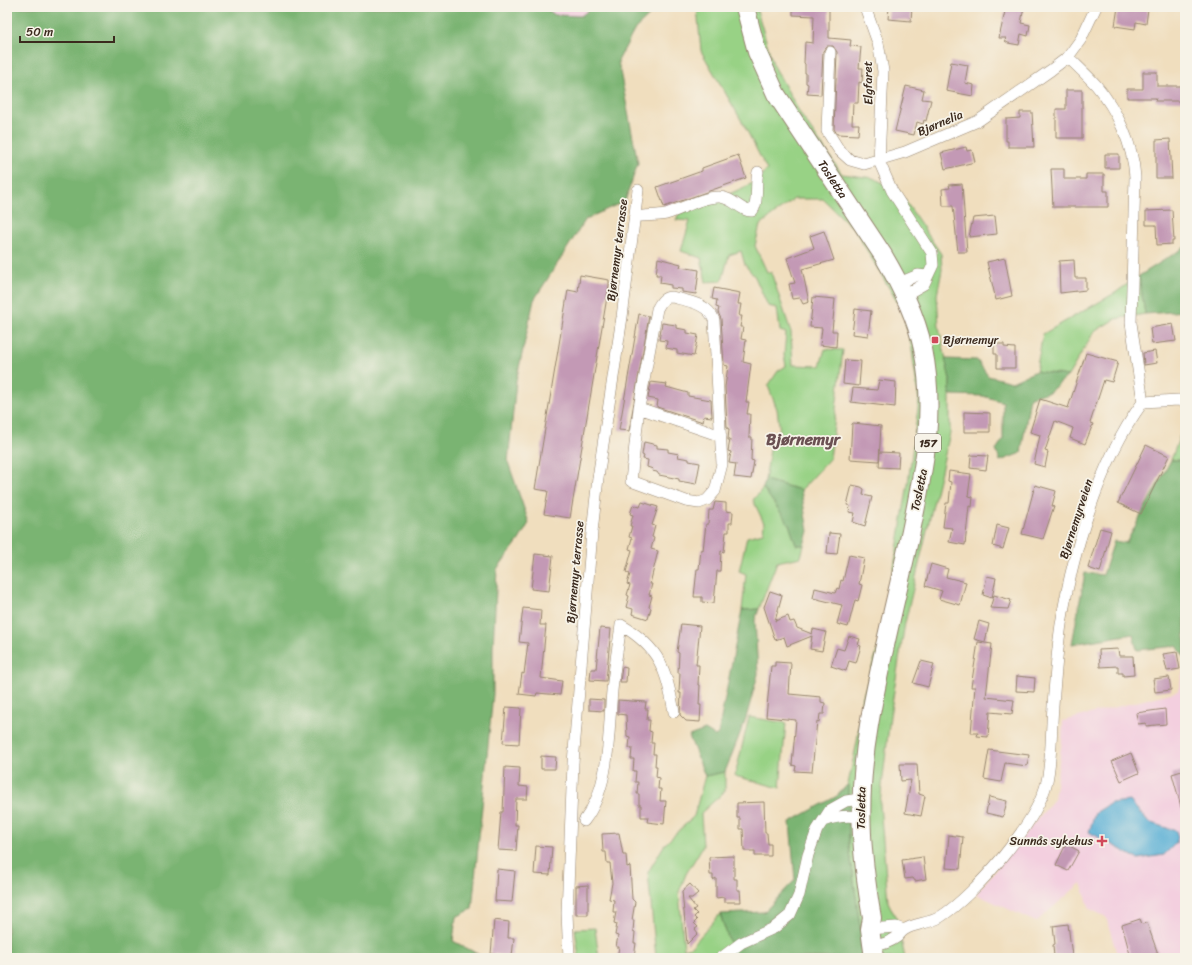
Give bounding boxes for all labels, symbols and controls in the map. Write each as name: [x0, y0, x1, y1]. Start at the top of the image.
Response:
scale bar: [20, 18, 114, 44]
text: 50 m: [26, 21, 53, 43]
street label: Elgfaret: [857, 61, 879, 105]
street label: Bjørnelia: [914, 104, 966, 142]
street label: Tosletta: [812, 155, 854, 203]
street label: Bjørnemyr terrasse: [600, 197, 634, 303]
place label: Bjørnemyr: [943, 329, 1000, 351]
marker: Bjørnemyr: [930, 335, 940, 345]
district label: Bjørnemyr: [766, 425, 841, 454]
road number: 157: [915, 434, 941, 452]
street label: Tosletta: [904, 467, 934, 513]
street label: Bjørnemyrveien: [1053, 476, 1099, 562]
street label: Bjørnemyr terrasse: [560, 520, 590, 624]
street label: Tosletta: [850, 786, 872, 830]
place label: Sunnås sykehus: [1010, 830, 1093, 852]
marker: Sunnås sykehus: [1096, 835, 1108, 847]

